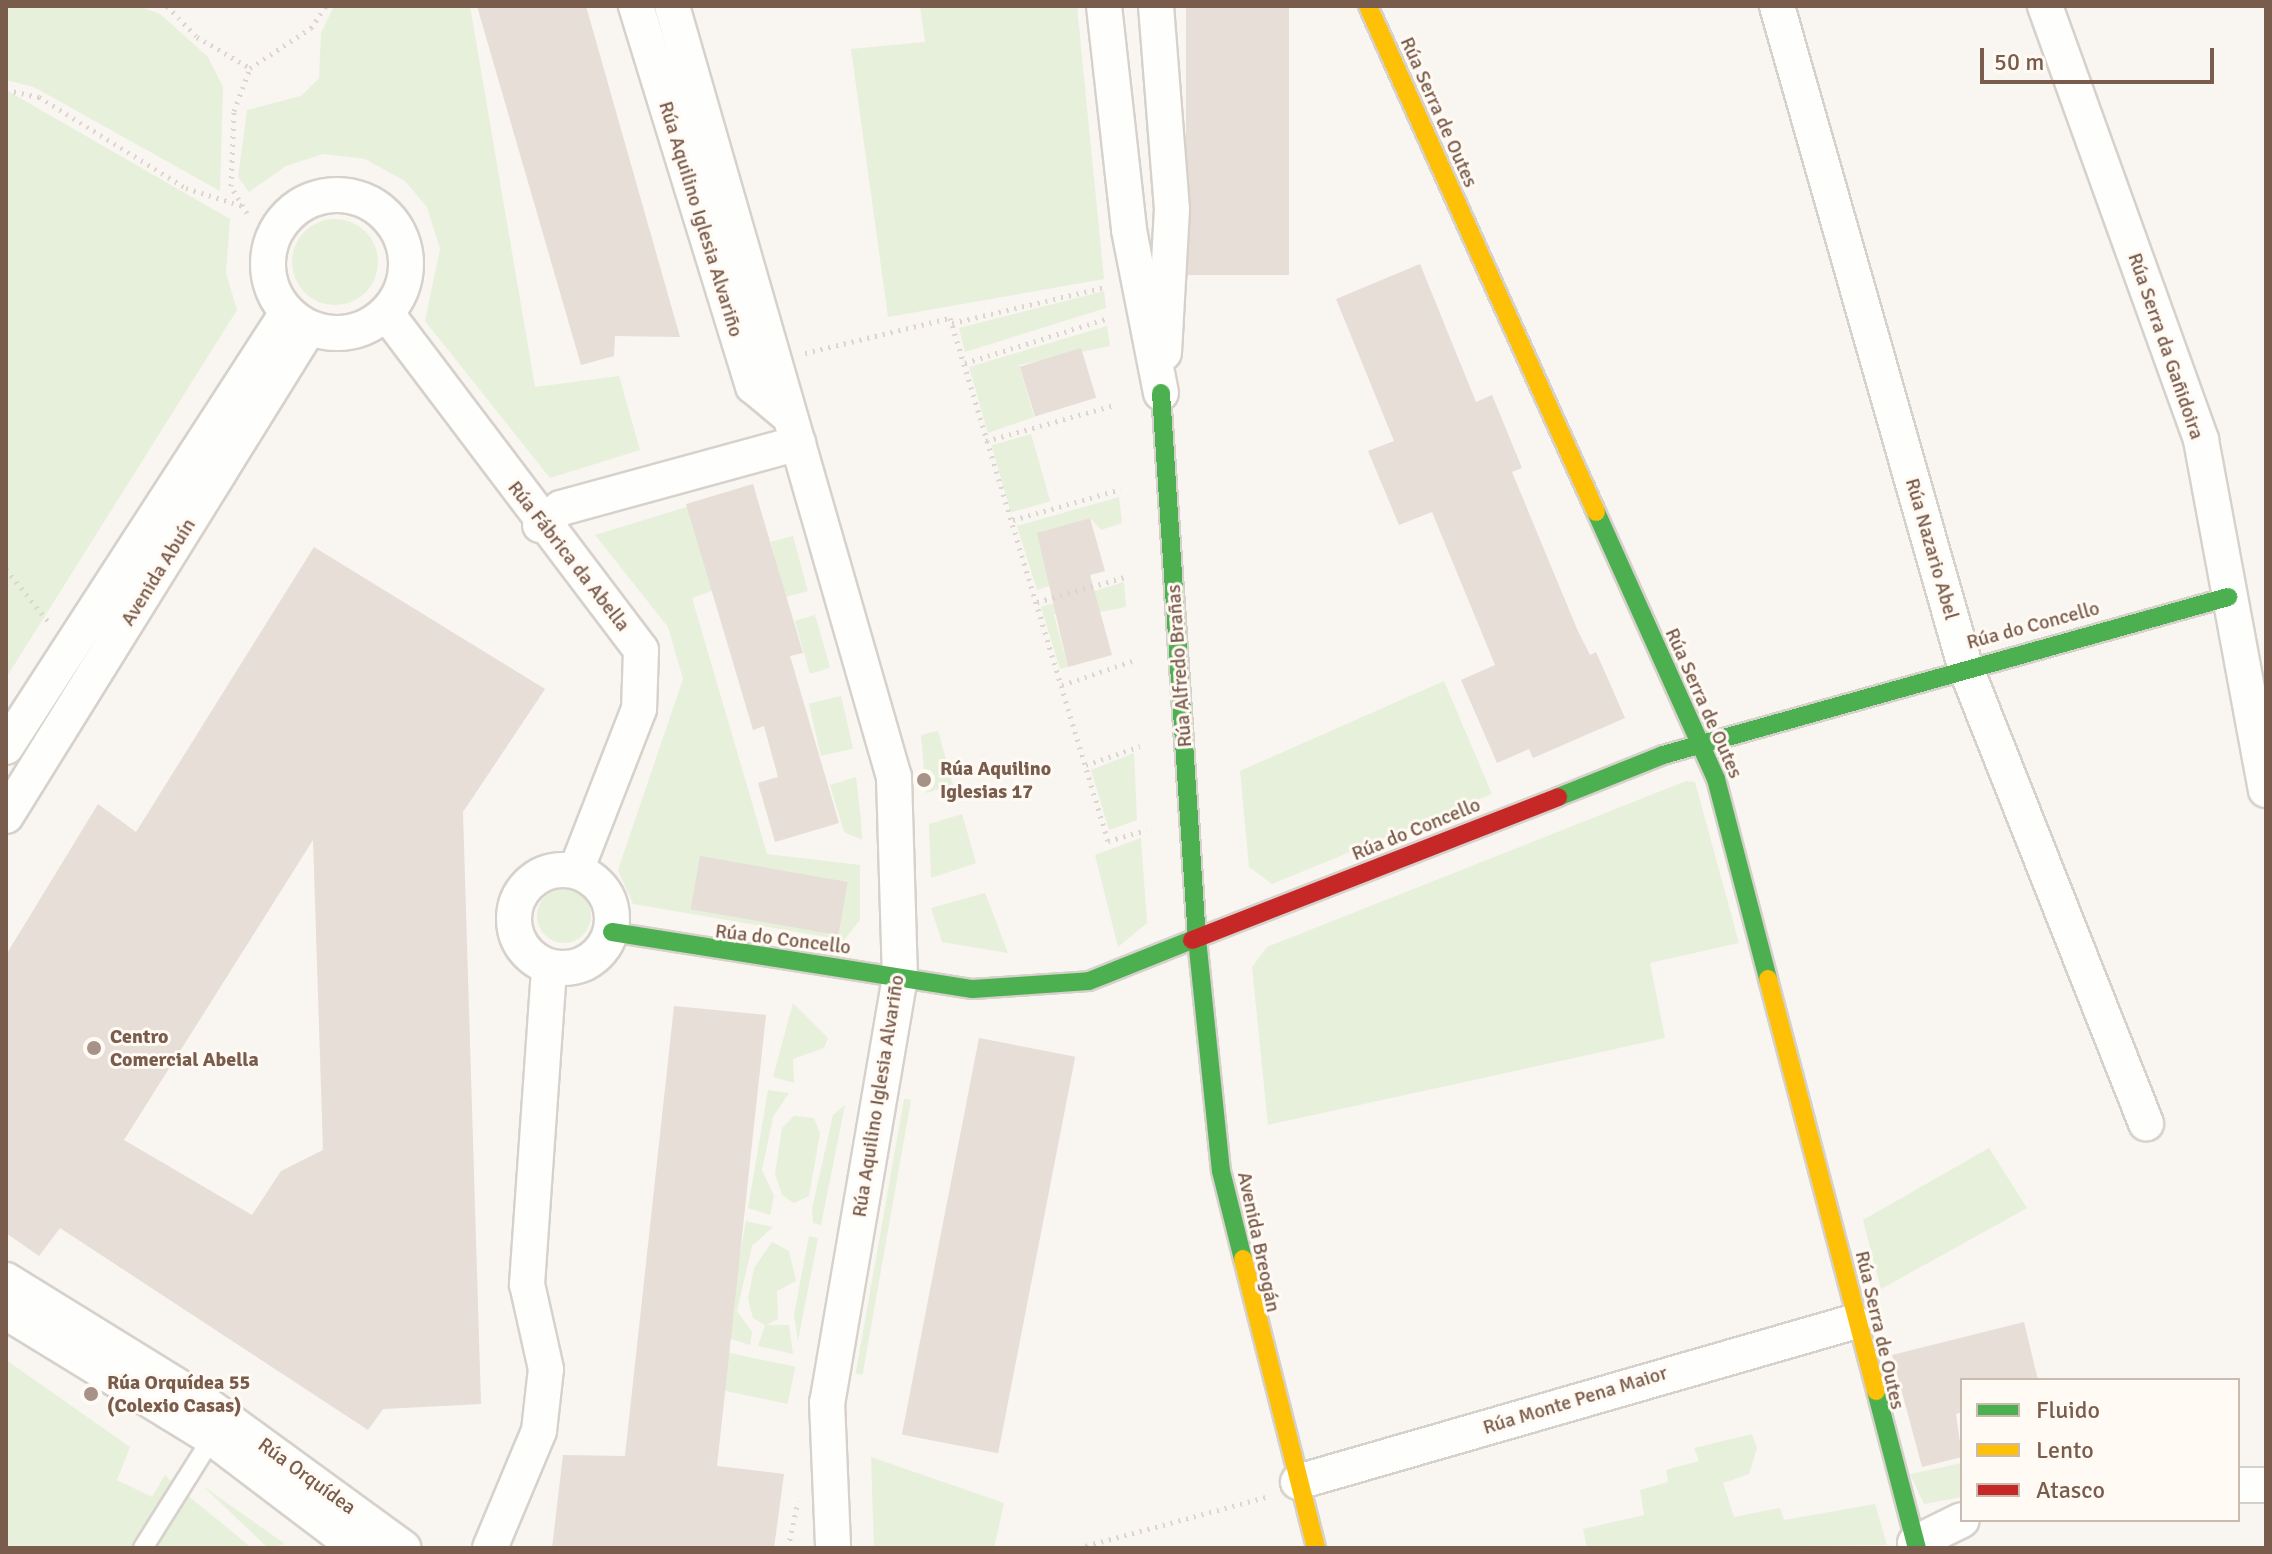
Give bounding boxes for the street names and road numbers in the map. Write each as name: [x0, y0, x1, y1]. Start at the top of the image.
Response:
street label: Rúa Serra de Outes: [1395, 33, 1483, 191]
street label: Rúa Aquilino Iglesia Alvariño: [654, 98, 748, 340]
street label: Rúa Serra da Gañidoira: [2123, 250, 2209, 442]
street label: Rúa Nazario Abel: [1900, 475, 1964, 623]
street label: Rúa Fábrica da Abella: [503, 476, 635, 636]
street label: Avenida Abuín: [115, 514, 201, 630]
street label: Rúa Alfredo Brañas: [1161, 584, 1197, 748]
street label: Rúa do Concello: [1964, 596, 2102, 654]
street label: Rúa Serra de Outes: [1660, 624, 1748, 782]
street label: Rúa do Concello: [1348, 792, 1484, 866]
street label: Rúa do Concello: [714, 919, 852, 959]
street label: Rúa Aquilino Iglesia Alvariño: [847, 973, 909, 1219]
street label: Avenida Breogán: [1232, 1170, 1286, 1314]
street label: Rúa Serra de Outes: [1850, 1248, 1910, 1412]
street label: Rúa Monte Pena Maior: [1480, 1361, 1670, 1439]
street label: Rúa Orquídea: [253, 1432, 361, 1520]

